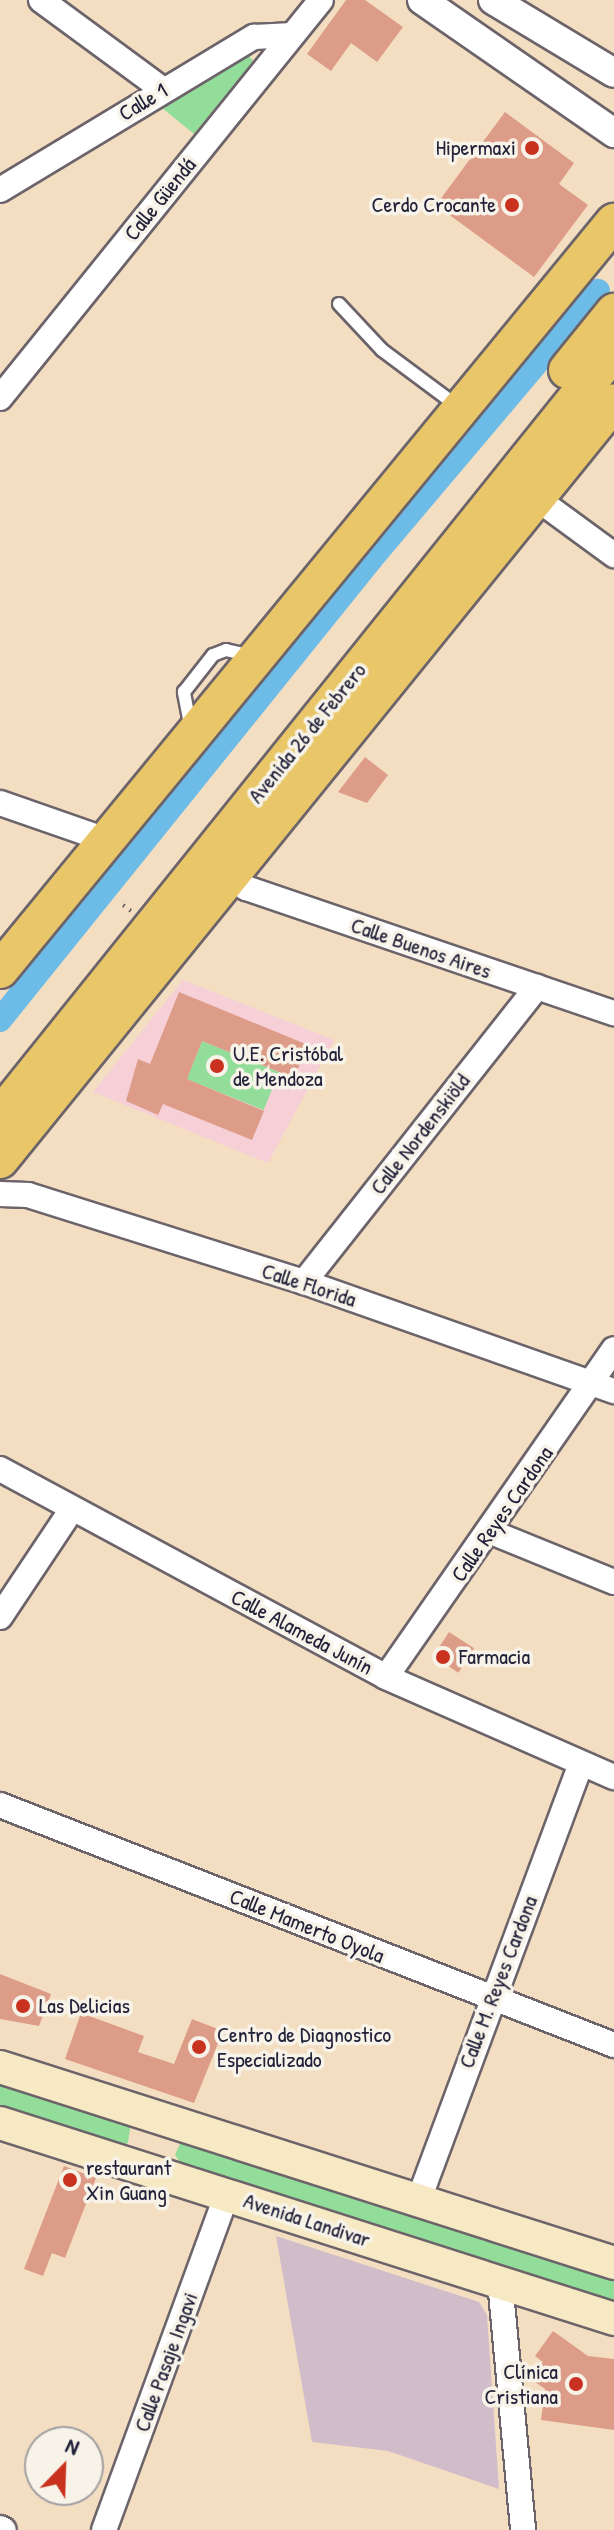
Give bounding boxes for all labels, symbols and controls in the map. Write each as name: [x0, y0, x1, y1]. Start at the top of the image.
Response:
street label: Calle 1: [114, 77, 172, 127]
place label: Hipermaxi: [436, 135, 516, 161]
marker: Hipermaxi: [523, 139, 541, 157]
street label: Calle Güendá: [119, 152, 201, 246]
place label: Cerdo Crocante: [371, 192, 496, 218]
marker: Cerdo Crocante: [503, 196, 521, 214]
street label: Avenida 26 de Febrero: [242, 658, 372, 808]
street label: Calle Buenos Aires: [347, 912, 495, 984]
place label: U.E. Cristóbal de Mendoza: [233, 1040, 343, 1092]
marker: U.E. Cristóbal de Mendoza: [208, 1057, 226, 1075]
street label: Calle Nordenskiöld: [365, 1068, 475, 1200]
street label: Calle Florida: [259, 1257, 359, 1313]
street label: Calle Reyes Cardona: [445, 1441, 559, 1587]
street label: Calle Alameda Junín: [227, 1584, 377, 1680]
place label: Farmacia: [459, 1644, 530, 1670]
marker: Farmacia: [434, 1648, 452, 1666]
street label: Calle Mamerto Oyola: [226, 1883, 388, 1969]
street label: Calle M. Reyes Cardona: [453, 1892, 543, 2072]
place label: Las Delicias: [39, 1993, 130, 2019]
marker: Las Delicias: [14, 1997, 32, 2015]
place label: Centro de Diagnostico Especializado: [217, 2021, 391, 2072]
marker: Centro de Diagnostico Especializado: [188, 2036, 210, 2058]
place label: restaurant Xin Guang: [86, 2154, 171, 2206]
marker: restaurant Xin Guang: [61, 2171, 79, 2189]
street label: Avenida Landivar: [240, 2187, 374, 2253]
street label: Calle Pasaje Ingavi: [129, 2289, 203, 2435]
place label: Clínica Cristiana: [484, 2358, 558, 2410]
marker: Clínica Cristiana: [565, 2373, 587, 2395]
north arrow: [24, 2426, 104, 2506]
text: N: [61, 2430, 84, 2462]

